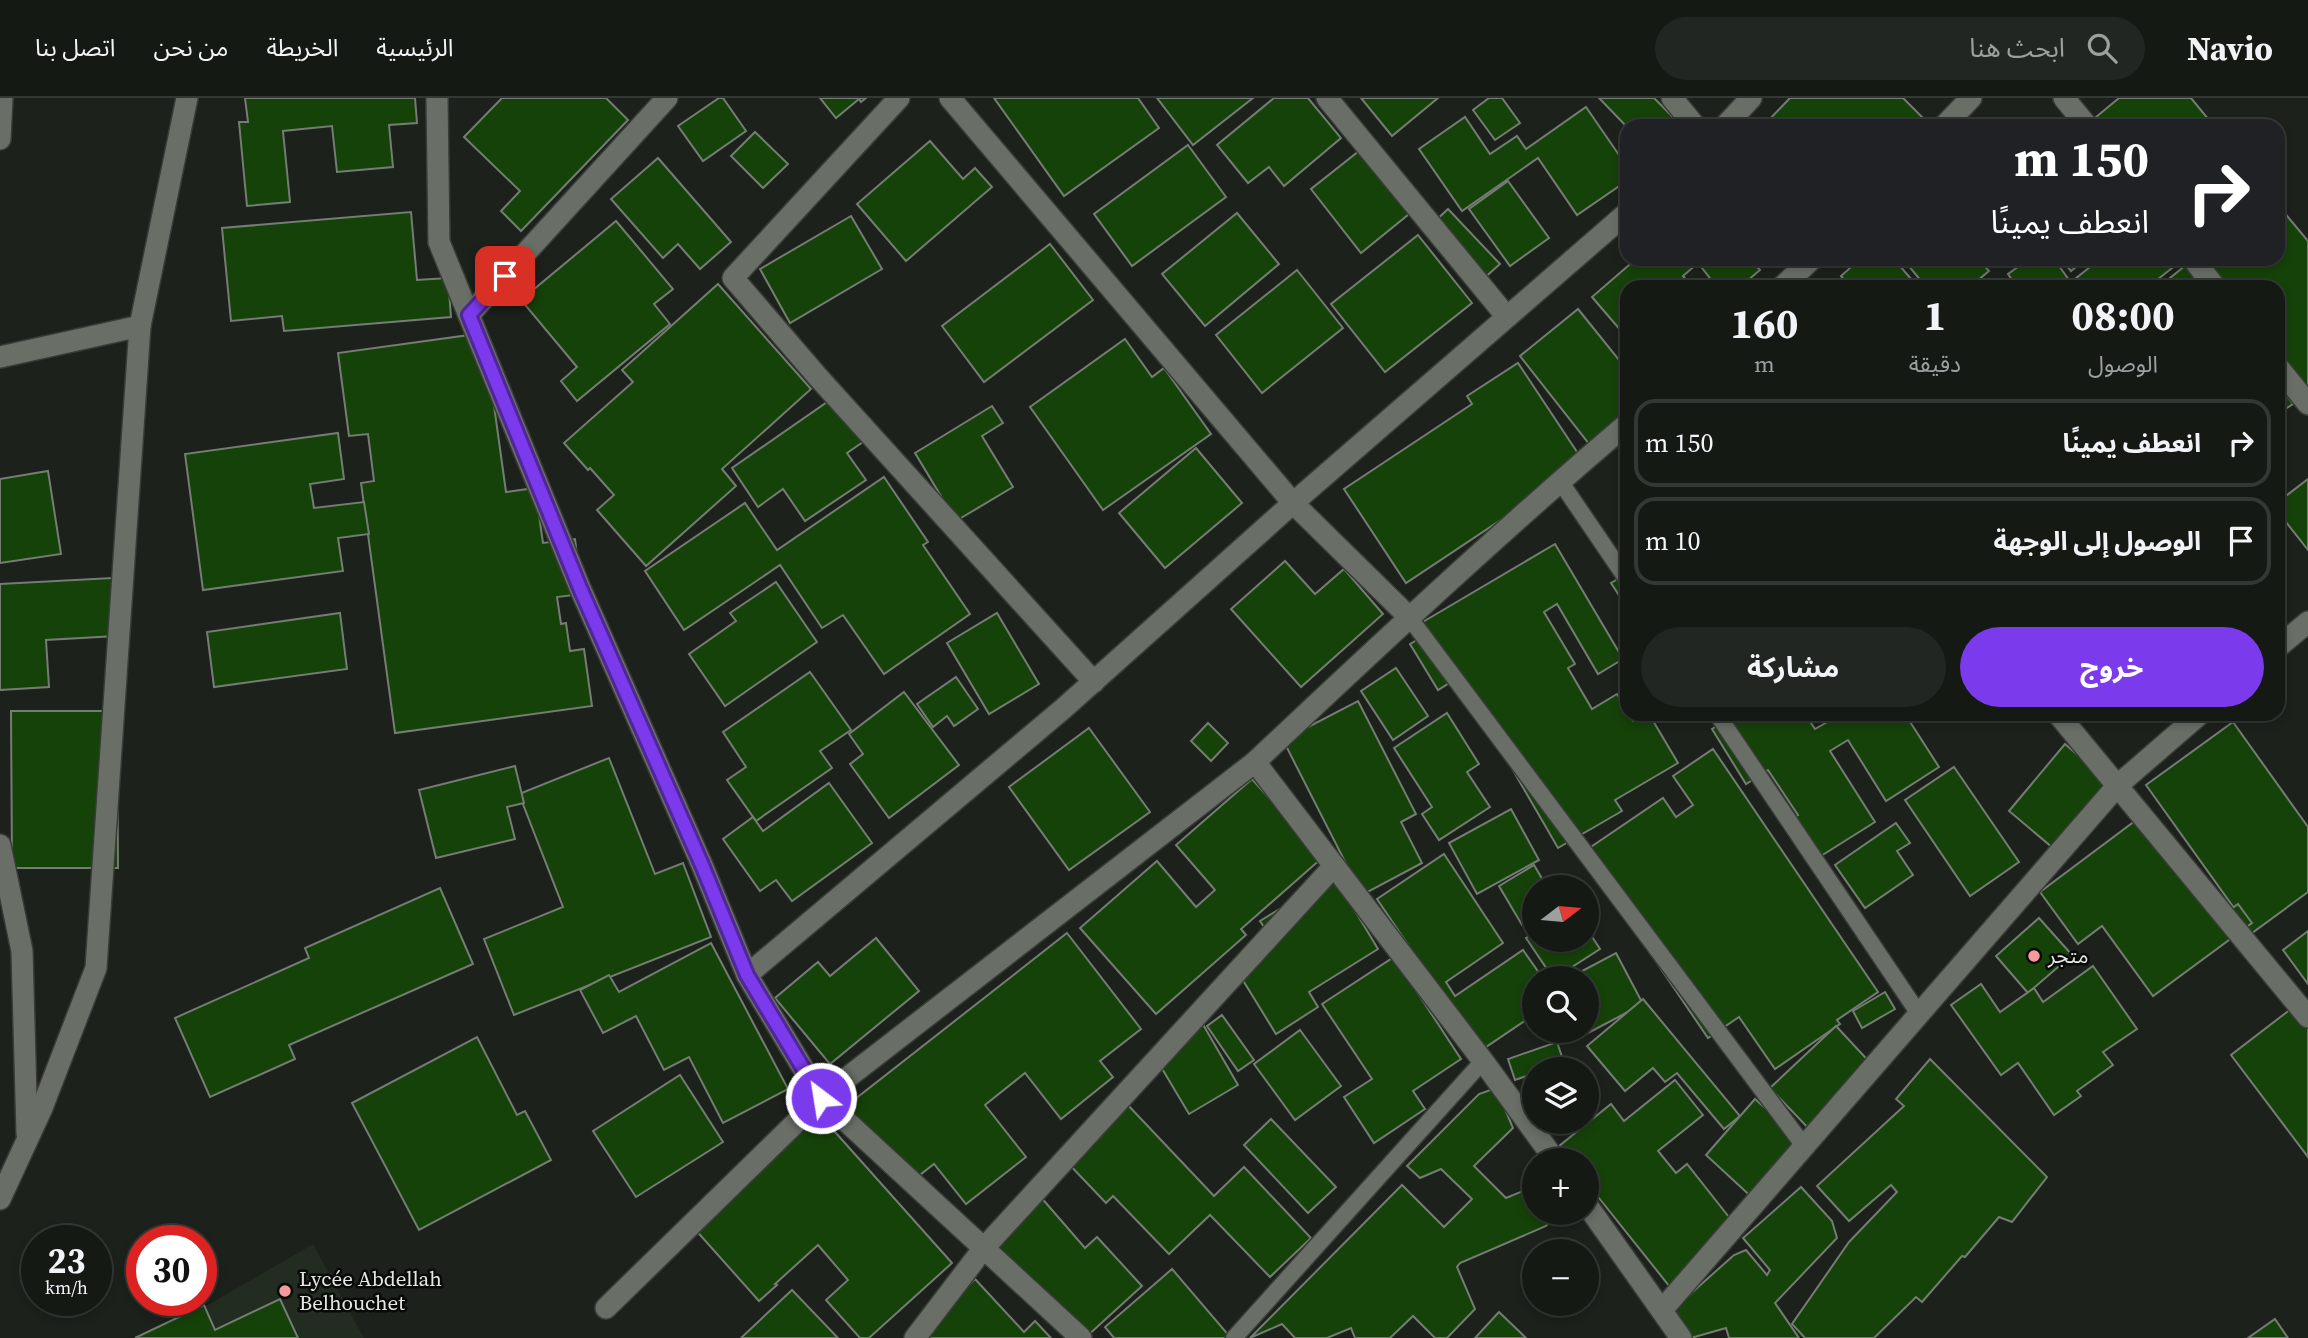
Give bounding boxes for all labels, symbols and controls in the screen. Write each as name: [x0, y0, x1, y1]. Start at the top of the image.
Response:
search box: [1655, 17, 2145, 80]
text: Navio: [2187, 26, 2273, 71]
icon: search: [2083, 29, 2121, 67]
text: ابحث هنا: [1969, 30, 2065, 66]
text: اتصل بنا: [35, 31, 115, 64]
text: من نحن: [153, 31, 228, 64]
text: الخريطة: [266, 31, 338, 64]
text: الرئيسية: [376, 31, 454, 64]
text: 150 m: [2014, 125, 2149, 192]
icon: right: [2173, 147, 2264, 238]
text: انعطف يمينًا: [1991, 200, 2149, 244]
pin: [475, 246, 535, 306]
icon: arrive: [486, 257, 524, 295]
text: 1: [1923, 286, 1946, 344]
text: 08:00: [2071, 286, 2175, 344]
text: 160: [1730, 294, 1798, 352]
text: m: [1754, 348, 1775, 380]
text: دقيقة: [1909, 348, 1961, 380]
text: الوصول: [2088, 348, 2158, 380]
icon: right: [2222, 424, 2260, 462]
text: 150 m: [1645, 425, 1714, 461]
text: انعطف يمينًا: [2062, 425, 2201, 461]
icon: arrive: [2222, 522, 2260, 560]
text: 10 m: [1645, 523, 1701, 559]
text: الوصول إلى الوجهة: [1994, 523, 2201, 559]
button: مشاركة: [1641, 627, 1946, 707]
button: خروج: [1960, 627, 2264, 707]
north arrow: [1522, 875, 1600, 952]
map controls: [1522, 875, 1599, 1316]
place label: متجر: [2047, 941, 2089, 970]
marker: متجر: [2026, 948, 2042, 964]
button: search: [1522, 966, 1599, 1043]
button: layers: [1522, 1057, 1599, 1134]
position arrow: [784, 1061, 858, 1135]
button: +: [1522, 1148, 1599, 1225]
speed limit sign: 30: [126, 1225, 217, 1316]
text: 23: [48, 1237, 85, 1285]
button: −: [1522, 1239, 1599, 1316]
place label: Lycée Abdellah Belhouchet: [299, 1264, 442, 1317]
text: km/h: [45, 1275, 88, 1300]
marker: Lycée Abdellah Belhouchet: [277, 1283, 293, 1299]

